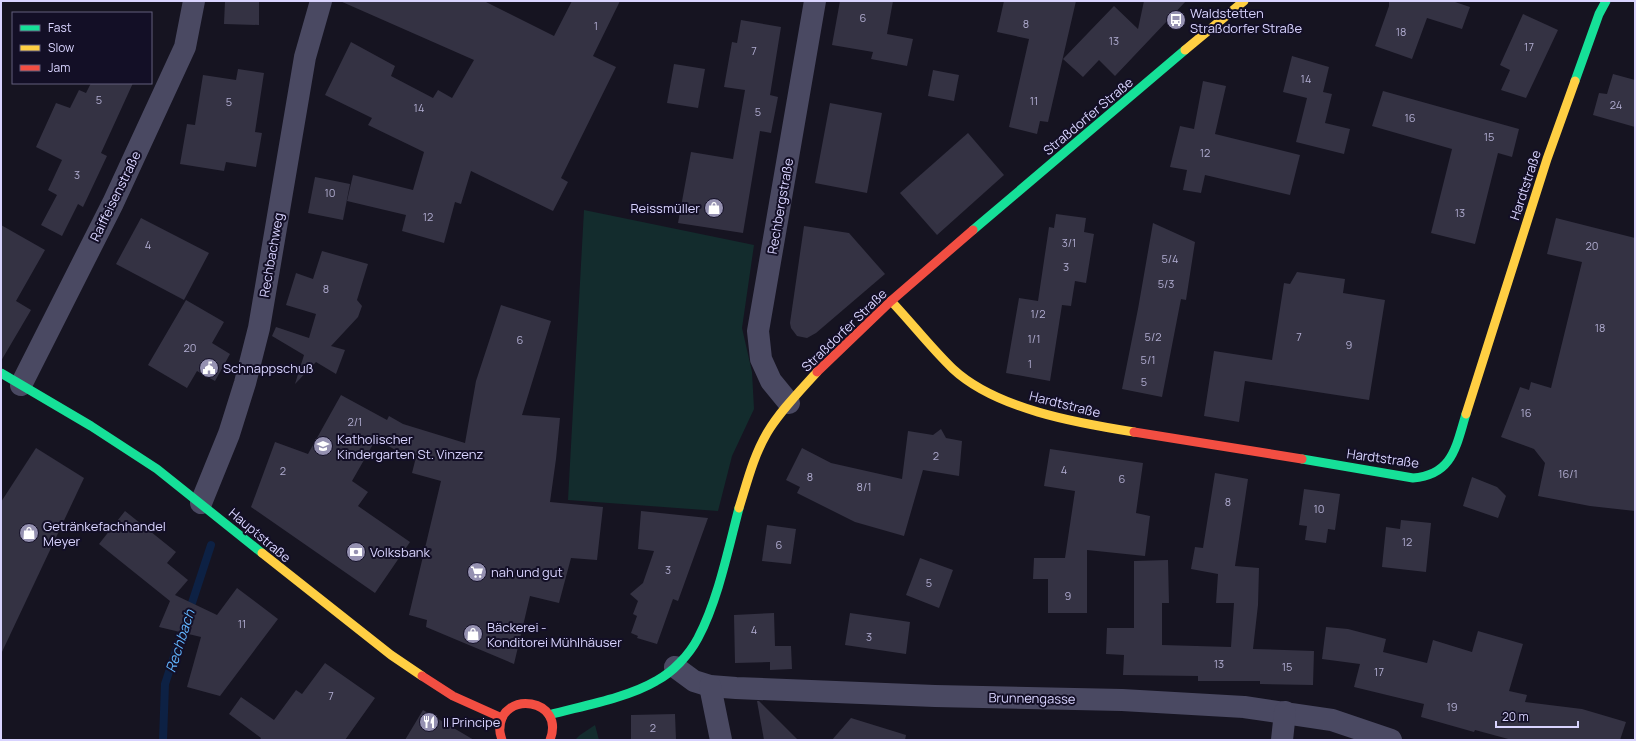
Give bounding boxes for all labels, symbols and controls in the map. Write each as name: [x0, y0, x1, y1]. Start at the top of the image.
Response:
place label: Waldstetten Straßdorfer Straße: [1190, 4, 1303, 37]
bus stop icon: Waldstetten Straßdorfer Straße: [1165, 9, 1187, 31]
house number: 6: [860, 10, 867, 25]
legend: [12, 12, 152, 84]
house number: 8: [1023, 16, 1029, 31]
house number: 1: [594, 18, 598, 33]
text: Fast: [48, 19, 72, 36]
house number: 18: [1396, 24, 1406, 39]
house number: 13: [1109, 33, 1119, 48]
text: Slow: [48, 39, 74, 56]
house number: 17: [1524, 39, 1534, 54]
house number: 7: [751, 43, 757, 58]
text: Jam: [48, 59, 70, 76]
house number: 14: [1301, 71, 1311, 86]
street label: Straßdorfer Straße: [1039, 73, 1137, 159]
house number: 5: [96, 92, 102, 107]
house number: 11: [1030, 93, 1038, 108]
house number: 5: [226, 94, 232, 109]
house number: 24: [1610, 97, 1622, 112]
house number: 14: [414, 100, 424, 115]
house number: 5: [755, 104, 761, 119]
house number: 16: [1404, 110, 1416, 125]
house number: 15: [1484, 129, 1494, 144]
house number: 12: [1200, 145, 1210, 160]
street label: Raiffeisenstraße: [85, 147, 145, 244]
street label: Hardtstraße: [1505, 147, 1545, 222]
street label: Rechbergstraße: [763, 156, 797, 255]
house number: 3: [74, 167, 80, 182]
house number: 10: [324, 185, 336, 200]
shop icon: Reissmüller: [703, 197, 725, 219]
place label: Reissmüller: [630, 199, 700, 217]
house number: 13: [1455, 205, 1465, 220]
house number: 12: [423, 209, 433, 224]
street label: Rechbachweg: [255, 211, 287, 299]
house number: 3/1: [1062, 235, 1076, 250]
house number: 4: [145, 237, 151, 252]
house number: 20: [1586, 238, 1598, 253]
house number: 5/4: [1161, 251, 1179, 266]
house number: 3: [1063, 259, 1069, 274]
house number: 5/3: [1158, 276, 1174, 291]
house number: 8: [323, 281, 329, 296]
street label: Straßdorfer Straße: [797, 284, 891, 375]
house number: 1/2: [1031, 306, 1045, 321]
house number: 18: [1595, 320, 1605, 335]
house number: 5/2: [1145, 329, 1161, 344]
house number: 7: [1296, 329, 1302, 344]
house number: 1/1: [1028, 331, 1040, 346]
house number: 6: [517, 332, 524, 347]
house number: 9: [1346, 337, 1353, 352]
house number: 20: [184, 340, 196, 355]
house number: 5/1: [1141, 352, 1155, 367]
house number: 1: [1028, 356, 1032, 371]
public building icon: Schnappschuß: [198, 357, 220, 379]
place label: Schnappschuß: [223, 359, 313, 377]
house number: 5: [1141, 374, 1147, 389]
street label: Hardtstraße: [1028, 386, 1103, 422]
house number: 16: [1520, 405, 1532, 420]
house number: 2/1: [348, 414, 362, 429]
place label: Katholischer Kindergarten St. Vinzenz: [337, 430, 483, 463]
school or university icon: Katholischer Kindergarten St. Vinzenz: [312, 435, 334, 457]
street label: Hardtstraße: [1346, 444, 1421, 472]
house number: 2: [933, 448, 939, 463]
house number: 4: [1061, 462, 1067, 477]
house number: 2: [280, 463, 286, 478]
house number: 16/1: [1558, 466, 1578, 481]
house number: 8: [807, 469, 813, 484]
house number: 6: [1119, 471, 1126, 486]
house number: 8/1: [857, 479, 871, 494]
house number: 8: [1225, 494, 1231, 509]
house number: 10: [1313, 501, 1325, 516]
street label: Hauptstraße: [225, 504, 295, 567]
place label: Getränkefachhandel Meyer: [43, 517, 166, 550]
shop icon: Getränkefachhandel Meyer: [18, 522, 40, 544]
house number: 12: [1402, 534, 1412, 549]
house number: 6: [776, 537, 783, 552]
bank icon: Volksbank: [345, 541, 367, 563]
place label: Volksbank: [370, 543, 431, 561]
supermarket icon: nah und gut: [466, 561, 488, 583]
house number: 3: [665, 562, 671, 577]
place label: nah und gut: [491, 563, 563, 581]
house number: 5: [926, 575, 932, 590]
house number: 9: [1065, 588, 1072, 603]
water label: Rechbach: [160, 606, 199, 675]
house number: 11: [238, 616, 246, 631]
place label: Bäckerei - Konditorei Mühlhäuser: [487, 618, 622, 651]
house number: 4: [751, 622, 757, 637]
shop icon: Bäckerei - Konditorei Mühlhäuser: [462, 623, 484, 645]
house number: 3: [866, 629, 872, 644]
house number: 13: [1214, 656, 1224, 671]
house number: 15: [1282, 659, 1292, 674]
house number: 17: [1374, 664, 1384, 679]
house number: 7: [328, 688, 334, 703]
street label: Brunnengasse: [988, 688, 1076, 708]
house number: 19: [1446, 699, 1458, 714]
scale bar: [1496, 703, 1578, 729]
text: 20 m: [1502, 708, 1529, 725]
restaurant icon: Il Principe: [418, 711, 440, 733]
place label: Il Principe: [443, 713, 501, 731]
house number: 2: [650, 720, 656, 735]

